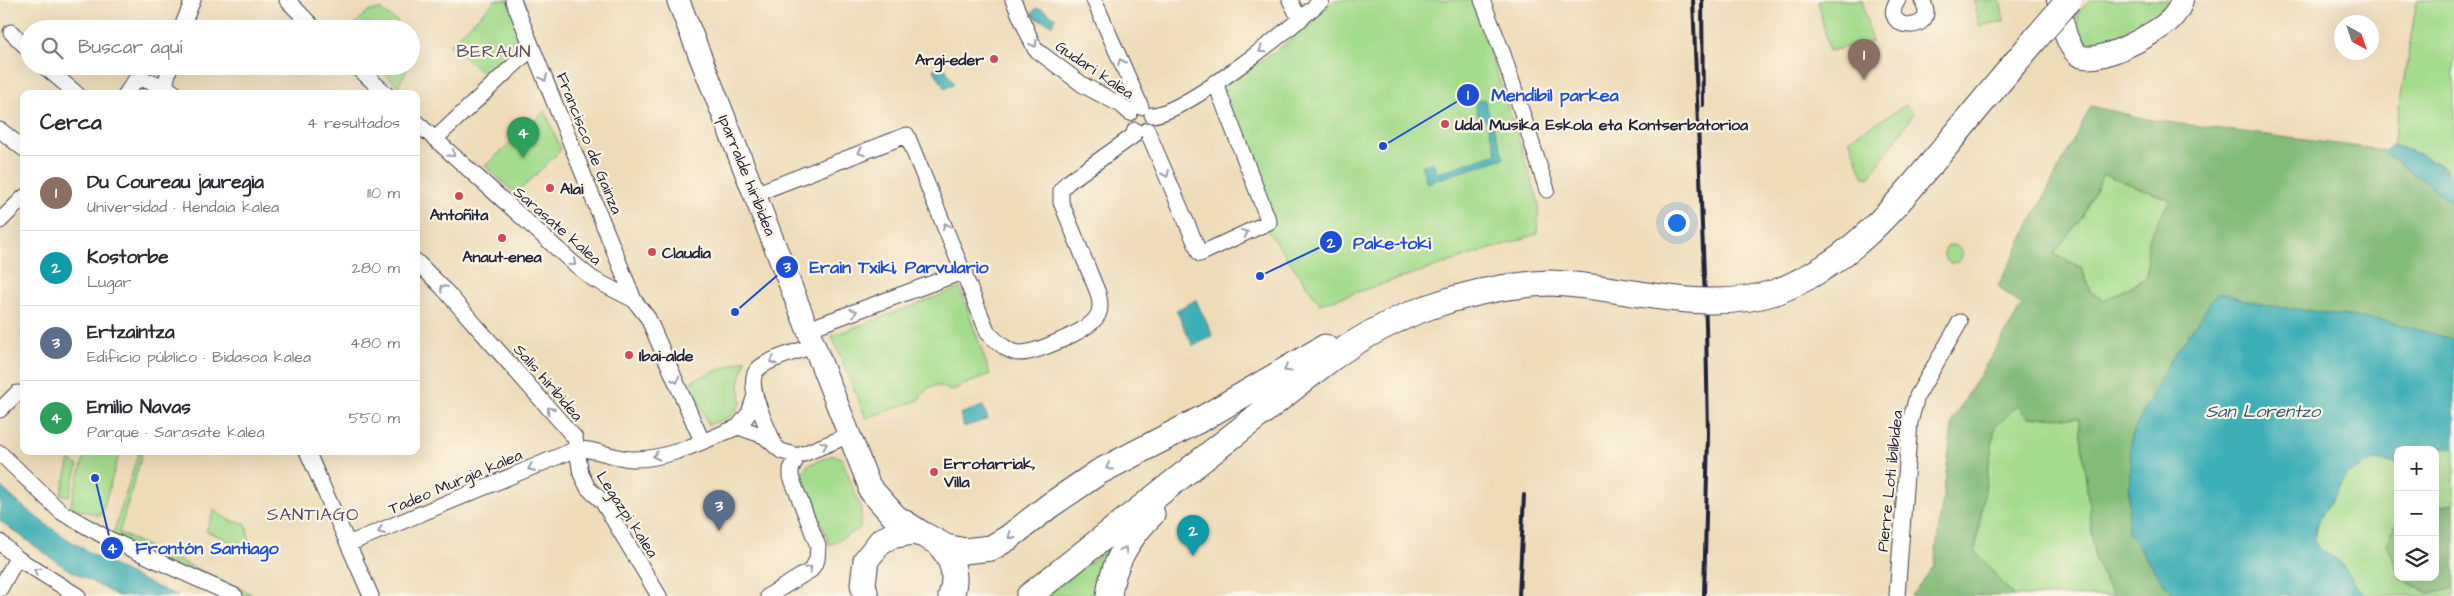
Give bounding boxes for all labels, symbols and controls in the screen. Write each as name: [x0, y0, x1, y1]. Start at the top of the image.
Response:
north arrow: [2334, 15, 2379, 60]
search box: [20, 20, 420, 75]
icon: search: [38, 34, 66, 62]
text: Buscar aquí: [78, 34, 182, 61]
street label: Gudari kalea: [1051, 35, 1138, 104]
district label: BERAUN: [456, 39, 532, 64]
one-way arrow: [1028, 39, 1038, 48]
pin: 1: [1848, 39, 1880, 80]
one-way arrow: [1258, 44, 1267, 53]
place label: Argi-eder: [915, 49, 984, 73]
marker: Argi-eder: [988, 53, 1000, 65]
one-way arrow: [1117, 58, 1128, 67]
street label: Francisco de Gainza: [551, 69, 628, 218]
one-way arrow: [538, 73, 549, 82]
callout: Mendibil parkea: [1456, 78, 1628, 111]
text: Mendibil parkea: [1491, 83, 1620, 108]
text: 1: [1467, 85, 1469, 106]
text: Cerca: [40, 108, 102, 137]
street label: Iparralde hiribidea: [713, 111, 781, 239]
text: 4 resultados: [307, 112, 400, 134]
place label: Udal Musika Eskola eta Kontserbatorioa: [1455, 114, 1749, 136]
pin: 4: [507, 117, 539, 158]
marker: Udal Musika Eskola eta Kontserbatorioa: [1439, 118, 1451, 130]
one-way arrow: [858, 147, 866, 157]
one-way arrow: [447, 149, 456, 158]
text: Du Coureau jauregia: [87, 169, 264, 196]
one-way arrow: [1160, 169, 1171, 178]
place label: Alai: [560, 178, 584, 200]
street label: Sarasate kalea: [508, 181, 606, 270]
text: 1: [55, 182, 57, 204]
text: 110 m: [367, 182, 400, 204]
marker: Alai: [544, 182, 556, 194]
marker: Antoñita: [453, 190, 465, 202]
text: Universidad · Hendaia kalea: [87, 196, 279, 218]
place label: Antoñita: [430, 204, 489, 226]
your location: [1664, 210, 1690, 236]
one-way arrow: [941, 222, 952, 231]
callout: Pake-toki: [1318, 226, 1441, 259]
one-way arrow: [1240, 229, 1249, 240]
text: Pake-toki: [1353, 231, 1431, 256]
marker: Anaut-enea: [496, 232, 508, 244]
text: 2: [1326, 233, 1336, 254]
place label: Claudia: [662, 242, 712, 264]
text: Kostorbe: [87, 244, 169, 271]
place label: Anaut-enea: [462, 246, 543, 268]
marker: Claudia: [646, 246, 658, 258]
callout: Erain Txiki, Parvulario: [774, 250, 998, 283]
text: Erain Txiki, Parvulario: [809, 255, 989, 280]
text: 2: [51, 257, 61, 279]
text: 280 m: [352, 257, 400, 279]
one-way arrow: [568, 257, 577, 266]
text: 3: [782, 257, 791, 278]
text: Lugar: [87, 271, 131, 293]
one-way arrow: [439, 284, 448, 293]
one-way arrow: [849, 308, 858, 318]
text: Ertzaintza: [87, 319, 175, 346]
text: 3: [52, 332, 60, 354]
text: 480 m: [350, 332, 400, 354]
street label: Salis hiribidea: [509, 339, 588, 426]
place label: Ibai-alde: [639, 345, 694, 367]
text: Edificio público · Bidasoa kalea: [87, 346, 311, 368]
marker: Ibai-alde: [623, 349, 635, 361]
one-way arrow: [769, 355, 778, 365]
one-way arrow: [1284, 363, 1293, 373]
one-way arrow: [669, 375, 680, 384]
text: Emilio Navas: [87, 394, 191, 421]
water label: San Lorentzo: [2206, 399, 2322, 424]
one-way arrow: [547, 406, 556, 415]
text: 4: [51, 407, 61, 429]
text: 550 m: [348, 407, 400, 429]
street label: Pierre Loti ibilbidea: [1872, 409, 1908, 553]
text: Parque · Sarasate kalea: [87, 421, 265, 443]
one-way arrow: [819, 441, 828, 451]
street label: Tadeo Murgia kalea: [385, 444, 526, 521]
map controls: [2394, 446, 2439, 581]
button: +: [2394, 446, 2439, 491]
one-way arrow: [651, 450, 660, 461]
place label: Errotarriak, Villa: [943, 453, 1036, 493]
one-way arrow: [1106, 461, 1115, 471]
one-way arrow: [527, 462, 536, 473]
marker: Errotarriak, Villa: [928, 466, 940, 478]
street label: Legazpi kalea: [590, 467, 663, 563]
pin: 3: [703, 490, 735, 531]
button: −: [2394, 491, 2439, 536]
district label: SANTIAGO: [267, 502, 359, 527]
pin: 2: [1177, 515, 1209, 556]
one-way arrow: [377, 524, 386, 535]
one-way arrow: [1007, 530, 1017, 539]
callout: Frontón Santiago: [100, 531, 288, 564]
text: Frontón Santiago: [135, 536, 280, 562]
button: layers: [2394, 536, 2439, 581]
text: 4: [107, 538, 118, 559]
one-way arrow: [1118, 547, 1128, 556]
one-way arrow: [803, 566, 812, 575]
one-way arrow: [34, 568, 43, 577]

